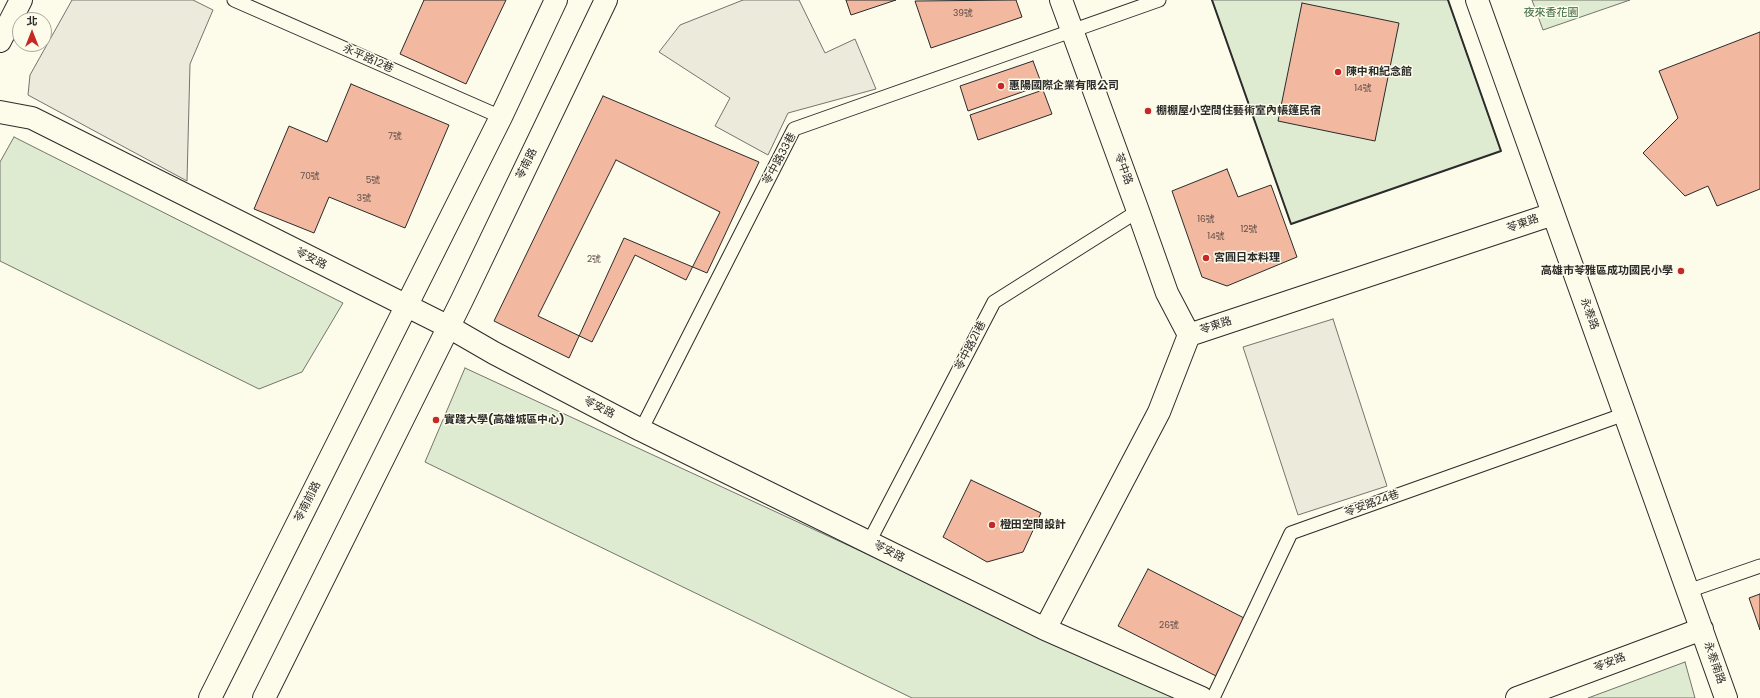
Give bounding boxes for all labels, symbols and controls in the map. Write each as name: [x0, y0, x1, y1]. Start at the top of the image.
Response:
park label: 夜來香花園: [1524, 6, 1578, 20]
house number: 39號: [953, 9, 973, 19]
north arrow: [12, 12, 52, 52]
text: 北: [27, 13, 38, 29]
street label: 永平路12巷: [341, 42, 395, 76]
place label: 陳中和紀念館: [1346, 65, 1412, 79]
marker: 陳中和紀念館: [1333, 67, 1343, 77]
place label: 惠陽國際企業有限公司: [1009, 79, 1119, 93]
marker: 惠陽國際企業有限公司: [996, 81, 1006, 91]
house number: 14號: [1354, 84, 1372, 94]
place label: 棚棚屋小空間住藝術室內帳篷民宿: [1156, 104, 1321, 118]
marker: 棚棚屋小空間住藝術室內帳篷民宿: [1143, 106, 1153, 116]
street label: 苓中路33巷: [761, 131, 799, 187]
house number: 7號: [388, 132, 402, 142]
street label: 苓南路: [514, 146, 540, 182]
street label: 苓中路: [1111, 151, 1135, 187]
house number: 70號: [300, 172, 320, 182]
house number: 5號: [366, 176, 380, 186]
house number: 3號: [357, 194, 371, 204]
street label: 苓東路: [1505, 212, 1541, 236]
house number: 16號: [1197, 215, 1215, 225]
house number: 12號: [1240, 225, 1258, 235]
house number: 14號: [1207, 232, 1225, 242]
street label: 苓安路: [293, 246, 329, 272]
place label: 宮圓日本料理: [1214, 251, 1280, 265]
marker: 宮圓日本料理: [1201, 253, 1211, 263]
house number: 2號: [587, 255, 601, 265]
place label: 高雄市苓雅區成功國民小學: [1541, 264, 1673, 278]
marker: 高雄市苓雅區成功國民小學: [1676, 266, 1686, 276]
street label: 永泰路: [1577, 296, 1601, 332]
street label: 苓東路: [1198, 315, 1234, 337]
street label: 苓中路21巷: [953, 319, 989, 373]
street label: 苓安路: [581, 395, 617, 421]
place label: 實踐大學(高雄城區中心): [444, 413, 564, 427]
marker: 實踐大學(高雄城區中心): [431, 415, 441, 425]
street label: 苓南前路: [292, 479, 324, 525]
street label: 苓安路24巷: [1343, 488, 1401, 520]
place label: 橙田空間設計: [1000, 518, 1066, 532]
marker: 橙田空間設計: [987, 520, 997, 530]
street label: 苓安路: [871, 539, 907, 565]
house number: 26號: [1159, 621, 1179, 631]
street label: 永泰南路: [1701, 640, 1727, 686]
street label: 苓安路: [1592, 651, 1628, 675]

